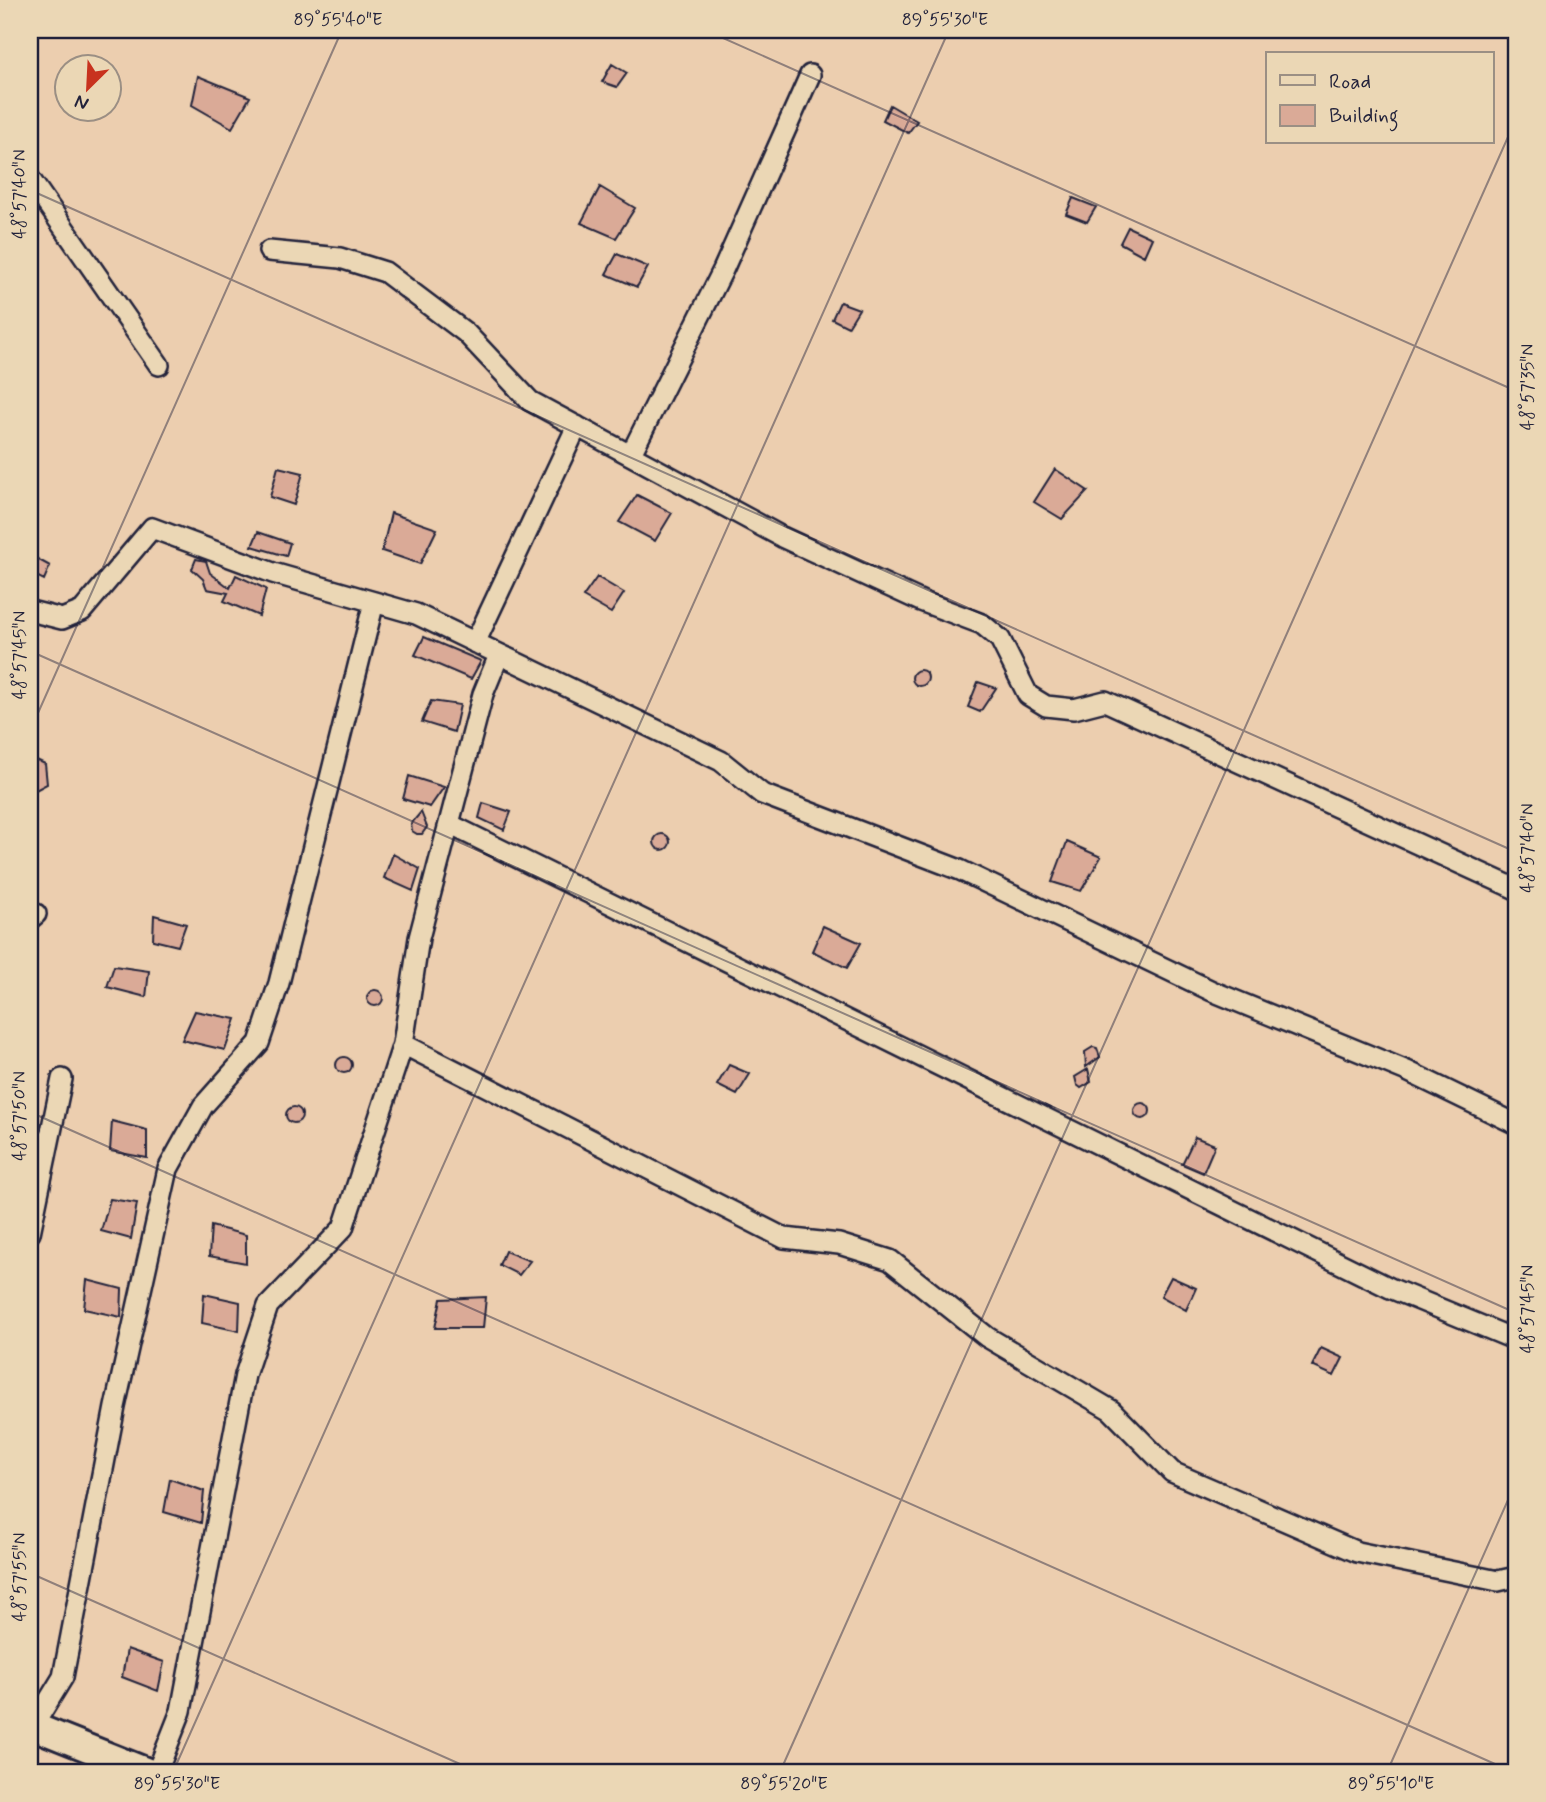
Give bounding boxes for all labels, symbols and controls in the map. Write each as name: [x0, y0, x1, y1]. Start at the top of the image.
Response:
text: 89°55'40"E: [293, 8, 383, 32]
text: 89°55'30"E: [902, 8, 988, 32]
north arrow: [52, 52, 122, 122]
legend: [1266, 52, 1494, 144]
text: Road: [1329, 68, 1371, 96]
text: N: [71, 88, 93, 116]
text: Building: [1329, 102, 1399, 132]
text: 48°57'40"N: [8, 149, 32, 239]
text: 48°57'35"N: [1516, 344, 1540, 430]
text: 48°57'45"N: [8, 611, 32, 699]
text: 48°57'40"N: [1516, 803, 1540, 893]
text: 48°57'50"N: [8, 1071, 32, 1161]
text: 48°57'45"N: [1516, 1265, 1540, 1353]
text: 48°57'55"N: [8, 1532, 32, 1622]
text: 89°55'30"E: [134, 1772, 220, 1796]
text: 89°55'20"E: [740, 1772, 828, 1796]
text: 89°55'10"E: [1348, 1772, 1434, 1796]

